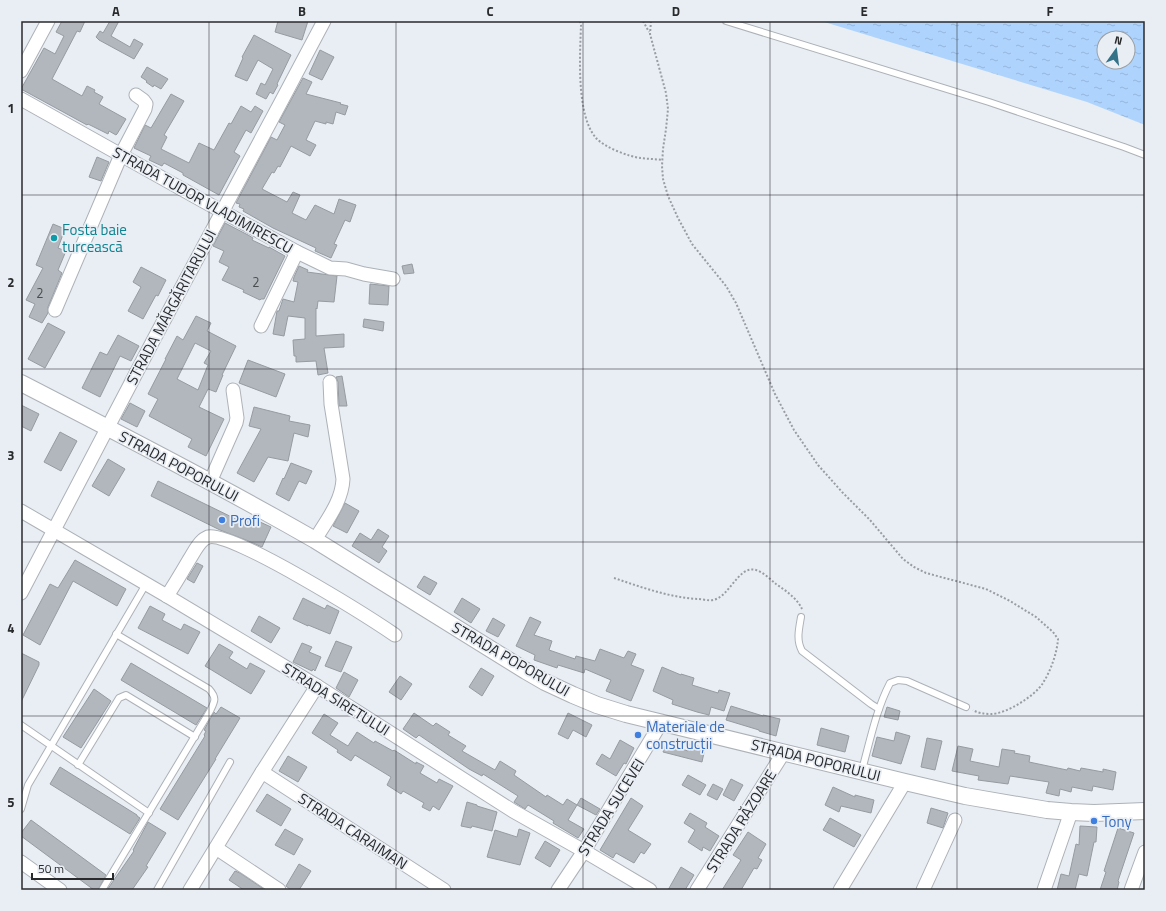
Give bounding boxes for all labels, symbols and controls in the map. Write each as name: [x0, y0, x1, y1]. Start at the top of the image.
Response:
text: A: [112, 1, 120, 21]
text: B: [298, 1, 306, 21]
text: C: [486, 1, 494, 21]
text: D: [672, 1, 680, 21]
text: E: [860, 1, 868, 21]
text: F: [1047, 1, 1054, 21]
north arrow: [1096, 30, 1136, 70]
text: N: [1113, 32, 1124, 49]
text: 1: [7, 98, 15, 118]
street label: STRADA TUDOR VLADIMIRESCU: [108, 141, 298, 259]
place label: Fosta baie turcească: [62, 218, 127, 258]
street label: STRADA MĂRGĂRITARULUI: [120, 225, 222, 389]
marker: Fosta baie turcească: [49, 233, 59, 243]
text: 2: [7, 272, 15, 292]
house number: 2: [252, 272, 260, 292]
house number: 2: [36, 283, 44, 303]
street label: STRADA POPORULUI: [115, 425, 243, 507]
text: 3: [7, 445, 15, 465]
place label: Profi: [230, 509, 260, 532]
marker: Profi: [217, 515, 227, 525]
street label: STRADA POPORULUI: [448, 616, 574, 702]
text: 4: [7, 618, 15, 638]
street label: STRADA SIRETULUI: [278, 657, 394, 741]
place label: Materiale de construcții: [646, 715, 725, 755]
marker: Materiale de construcții: [633, 730, 643, 740]
street label: STRADA POPORULUI: [749, 733, 883, 787]
street label: STRADA SUCEVEI: [572, 754, 650, 860]
street label: STRADA RĂZOARE: [700, 765, 782, 877]
street label: STRADA CARAIMAN: [294, 787, 412, 875]
text: 5: [7, 792, 15, 812]
place label: Tony: [1102, 810, 1132, 833]
marker: Tony: [1089, 816, 1099, 826]
scale bar: [32, 855, 113, 881]
text: 50 m: [38, 859, 64, 878]

